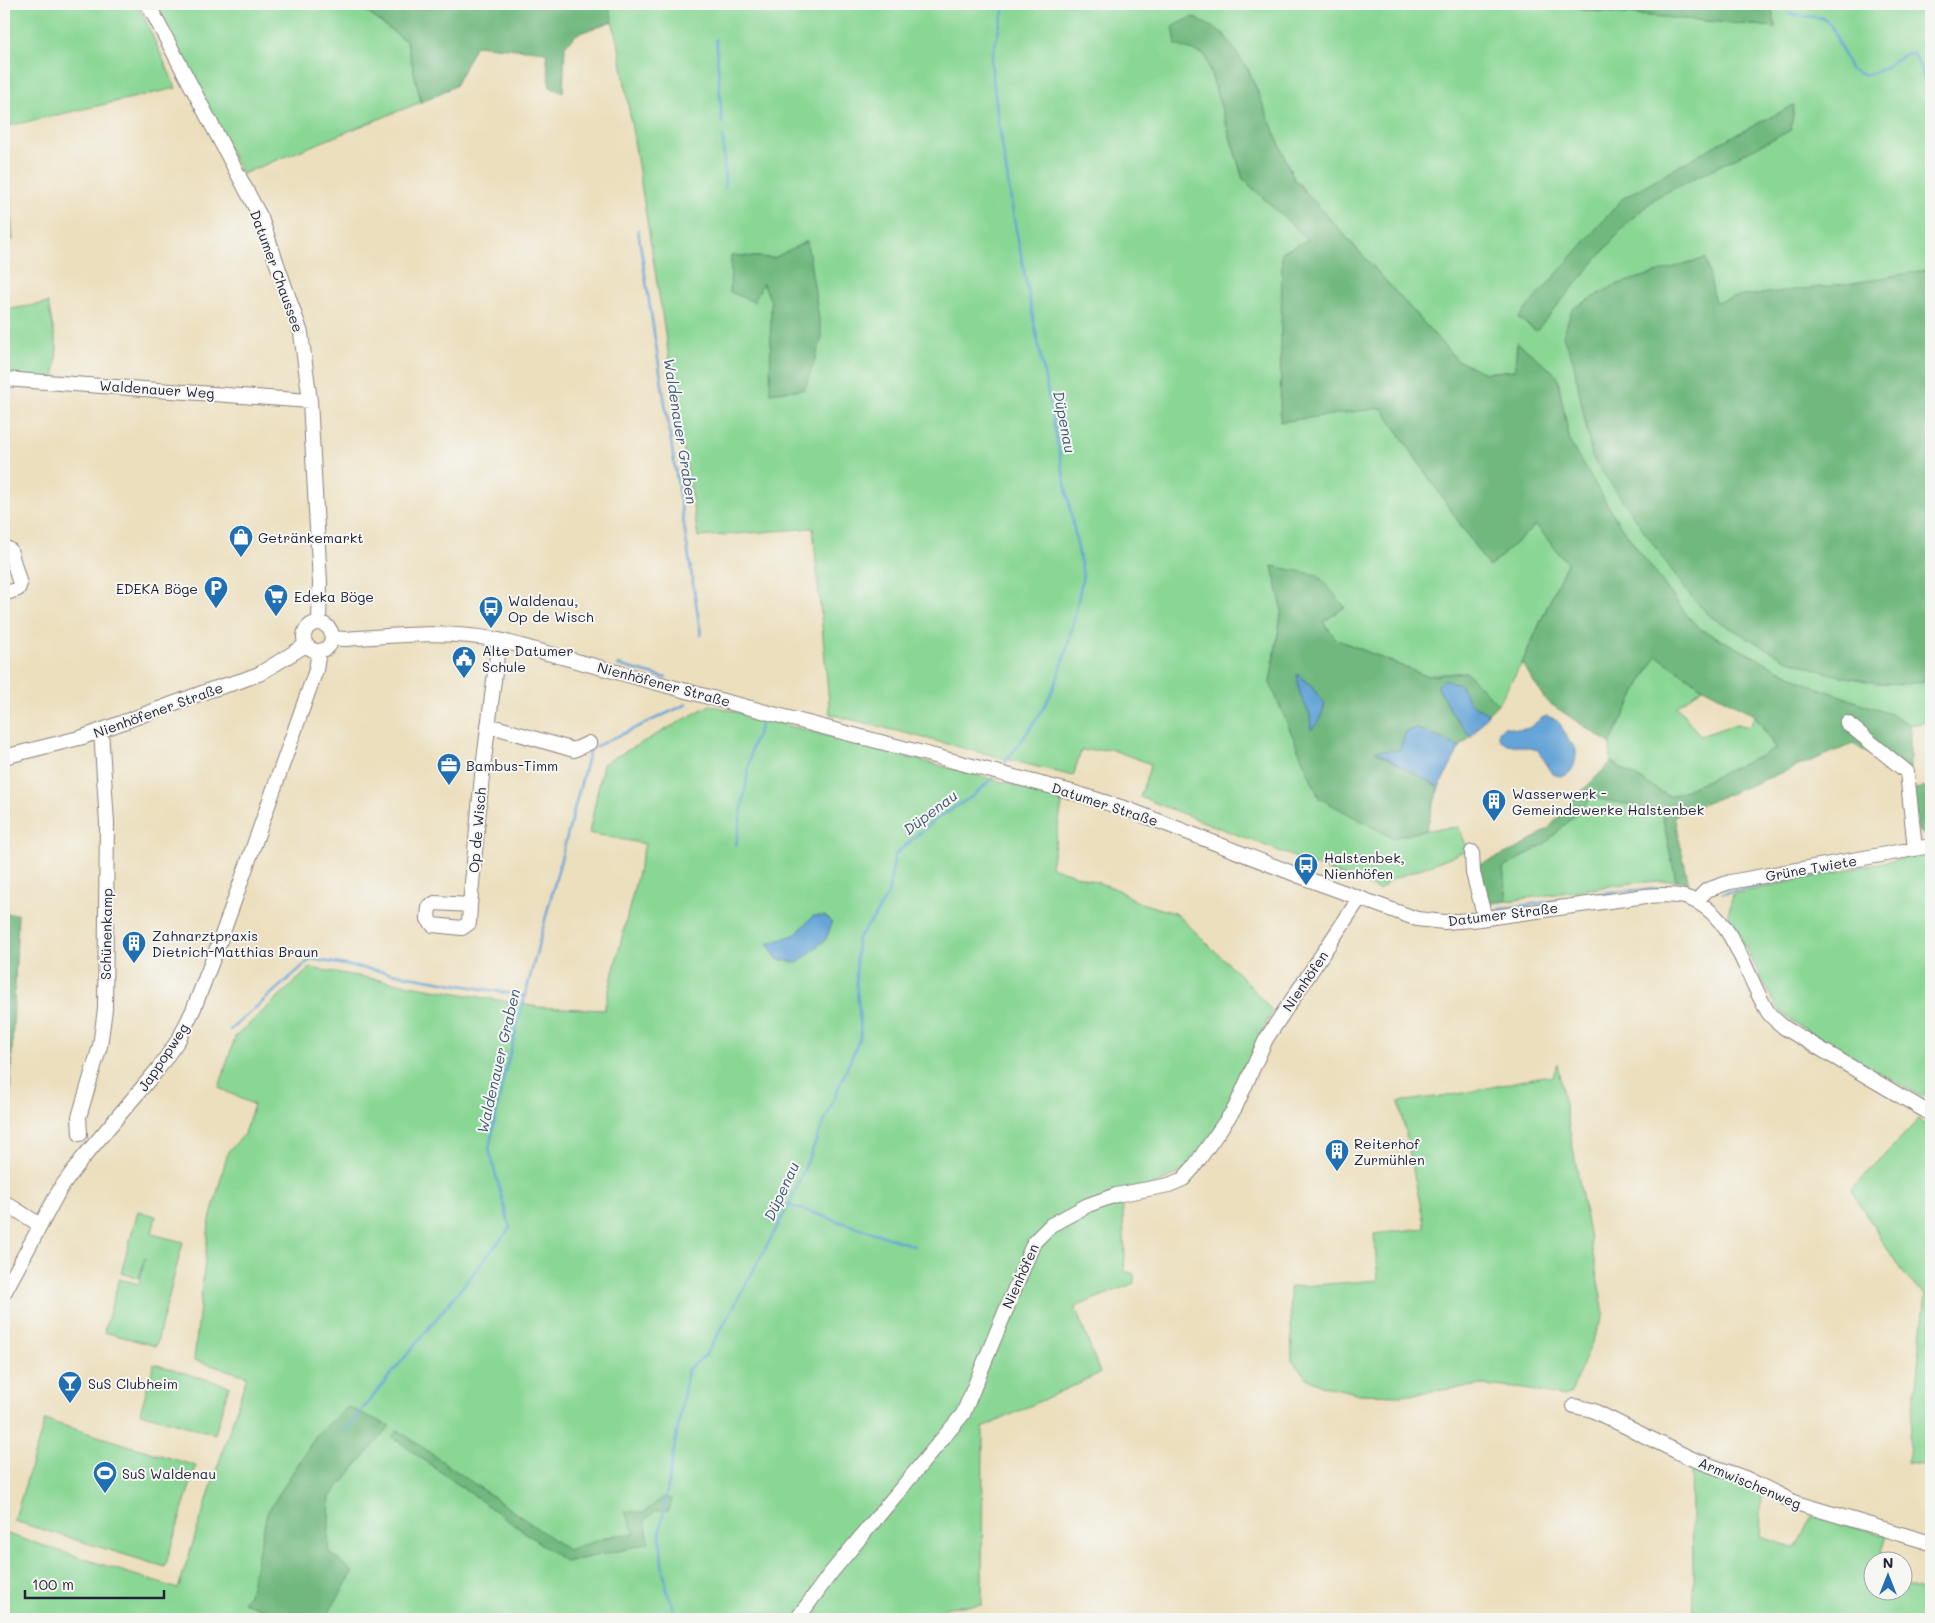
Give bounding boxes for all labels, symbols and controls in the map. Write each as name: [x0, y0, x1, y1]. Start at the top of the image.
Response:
street label: Datumer Chaussee: [246, 207, 308, 335]
water label: Waldenauer Graben: [660, 356, 702, 506]
street label: Waldenauer Weg: [99, 375, 215, 403]
water label: Düpenau: [1049, 389, 1081, 455]
shop icon: Getränkemarkt: [228, 524, 254, 558]
place label: Getränkemarkt: [258, 528, 363, 547]
parking icon: EDEKA Böge: [203, 575, 229, 609]
place label: EDEKA Böge: [116, 579, 198, 598]
supermarket icon: Edeka Böge: [263, 583, 289, 617]
place label: Edeka Böge: [294, 587, 374, 606]
place label: Waldenau, Op de Wisch: [508, 591, 594, 626]
bus stop icon: Waldenau, Op de Wisch: [478, 595, 504, 629]
place label: Alte Datumer Schule: [482, 641, 574, 676]
public building icon: Alte Datumer Schule: [451, 645, 477, 679]
street label: Nienhöfener Straße: [596, 657, 732, 711]
street label: Nienhöfener Straße: [91, 678, 225, 742]
office icon: Bambus-Timm: [436, 752, 462, 786]
place label: Bambus-Timm: [466, 756, 558, 775]
street label: Datumer Straße: [1049, 778, 1161, 830]
place label: Wasserwerk - Gemeindewerke Halstenbek: [1512, 784, 1704, 819]
water label: Düpenau: [899, 785, 961, 839]
street label: Op de Wisch: [464, 786, 490, 874]
building icon: Wasserwerk - Gemeindewerke Halstenbek: [1481, 788, 1507, 822]
place label: Halstenbek, Nienhöfen: [1324, 848, 1405, 883]
street label: Grüne Twiete: [1764, 851, 1858, 885]
bus stop icon: Halstenbek, Nienhöfen: [1293, 852, 1319, 886]
street label: Schünenkamp: [96, 888, 116, 980]
street label: Datumer Straße: [1447, 898, 1559, 930]
place label: Zahnarztpraxis Dietrich-Matthias Braun: [152, 926, 318, 961]
building icon: Zahnarztpraxis Dietrich-Matthias Braun: [121, 930, 147, 964]
street label: Nienhöfen: [1278, 947, 1332, 1015]
water label: Waldenauer Graben: [472, 987, 524, 1135]
street label: Jappopweg: [133, 1019, 193, 1095]
place label: Reiterhof Zurmühlen: [1354, 1134, 1425, 1169]
building icon: Reiterhof Zurmühlen: [1324, 1138, 1350, 1172]
water label: Düpenau: [759, 1158, 803, 1224]
street label: Nienhöfen: [997, 1241, 1043, 1311]
bar icon: SuS Clubheim: [57, 1370, 83, 1404]
place label: SuS Clubheim: [88, 1374, 178, 1393]
street label: Armwischenweg: [1696, 1453, 1804, 1513]
sports icon: SuS Waldenau: [92, 1460, 118, 1494]
place label: SuS Waldenau: [122, 1464, 216, 1483]
north arrow: [1862, 1550, 1912, 1600]
text: N: [1883, 1553, 1893, 1572]
scale bar: [25, 1568, 164, 1600]
text: 100 m: [32, 1574, 74, 1594]

